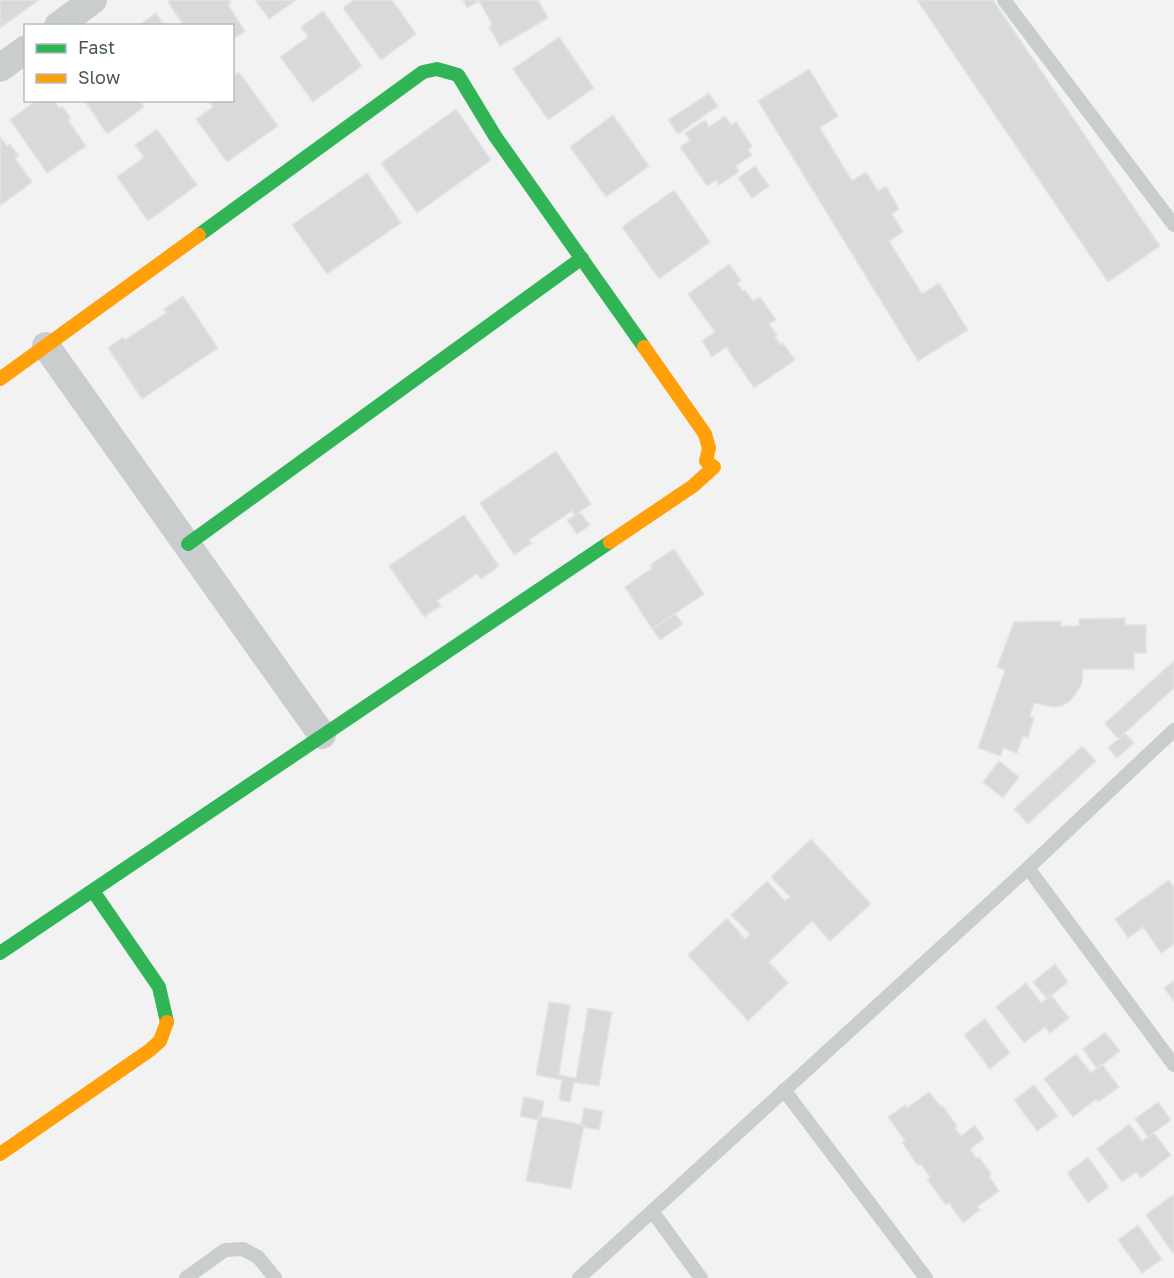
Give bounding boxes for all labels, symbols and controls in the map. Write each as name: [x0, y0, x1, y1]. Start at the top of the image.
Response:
legend: [24, 24, 234, 102]
text: Fast: [78, 36, 115, 58]
text: Slow: [78, 66, 121, 88]

